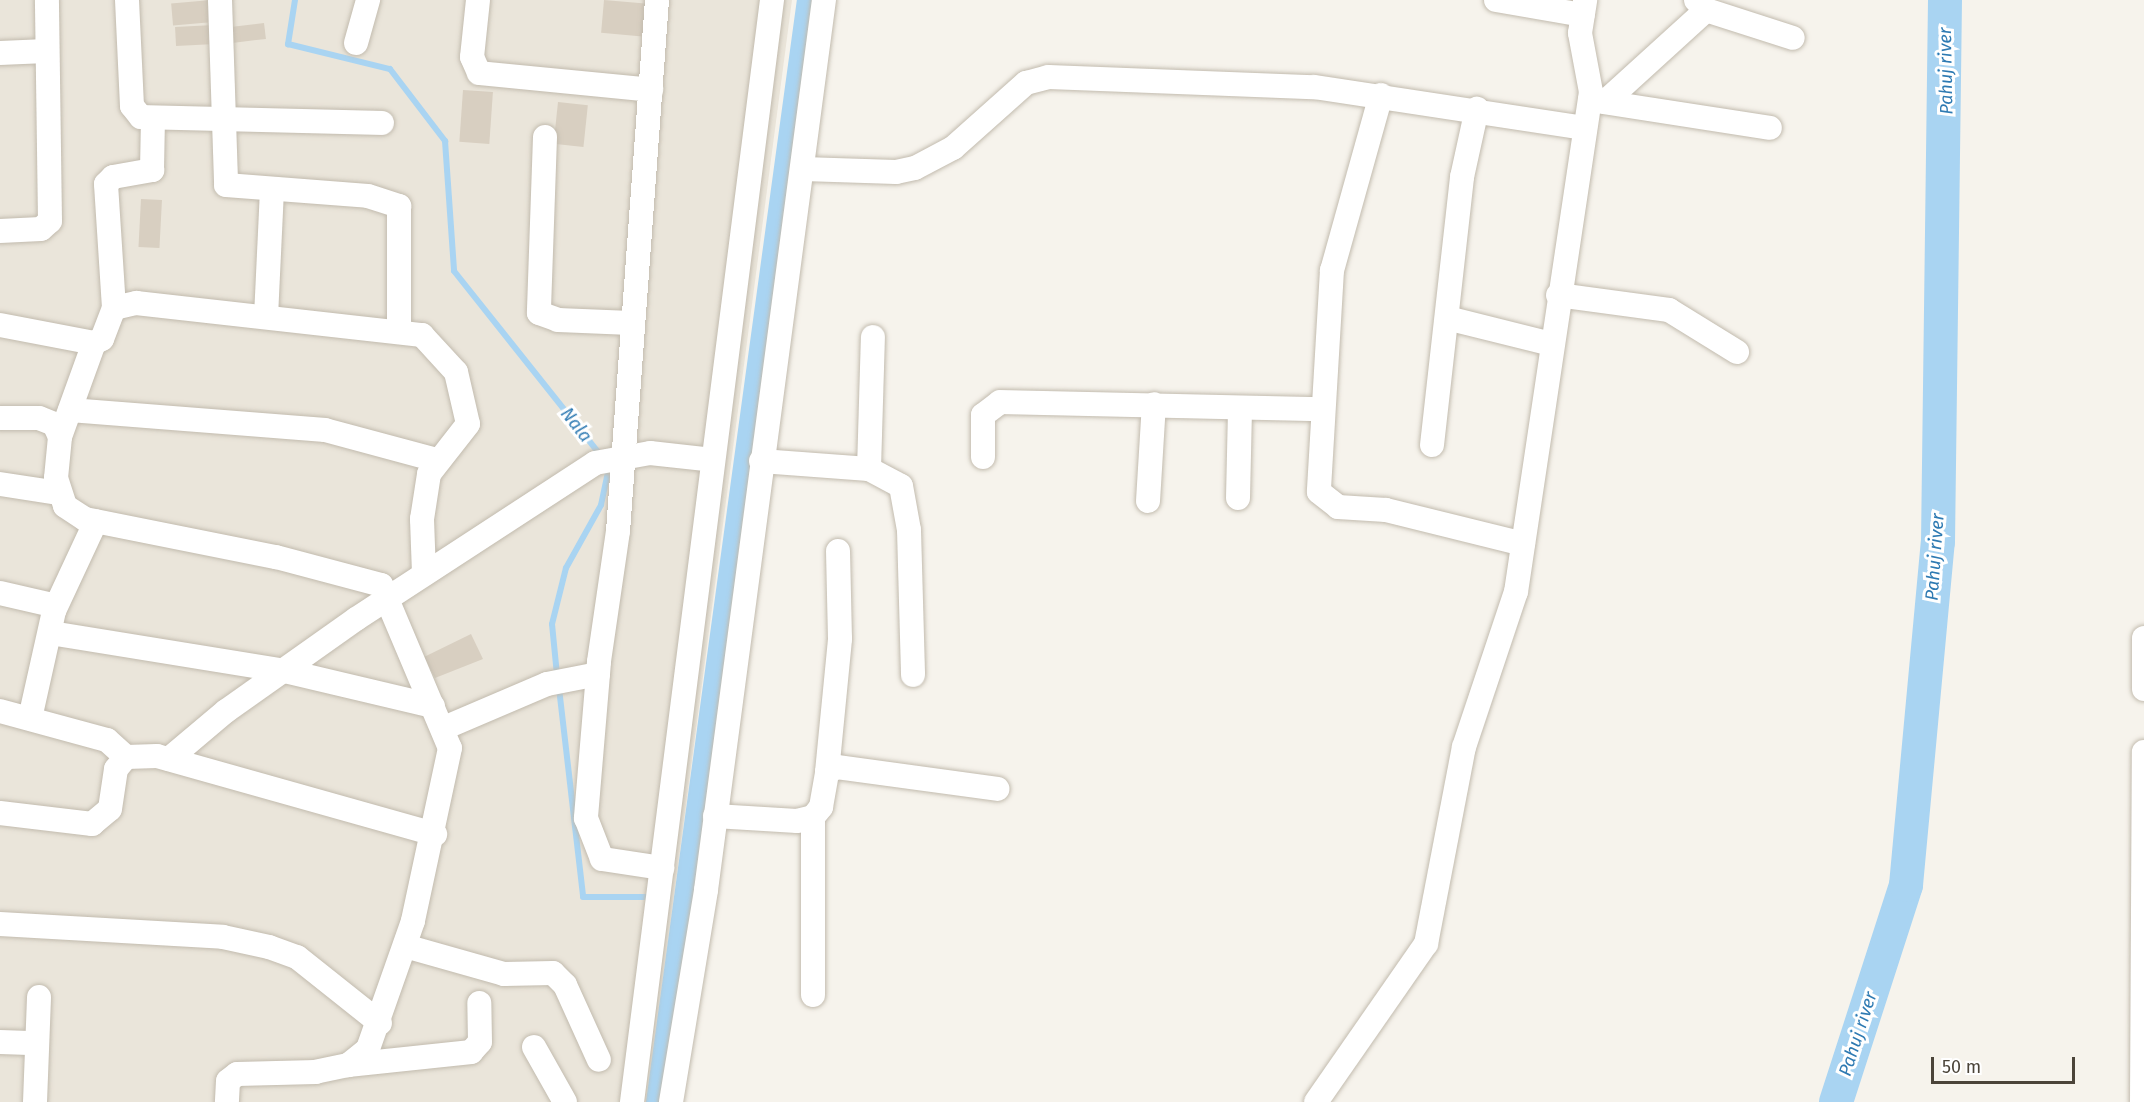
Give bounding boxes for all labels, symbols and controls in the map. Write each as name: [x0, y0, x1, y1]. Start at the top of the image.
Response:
water label: Pahuj river: [1934, 27, 1958, 115]
water label: Nala: [556, 403, 596, 447]
water label: Pahuj river: [1921, 513, 1949, 601]
water label: Pahuj river: [1834, 989, 1882, 1079]
scale bar: [1934, 1045, 2078, 1083]
text: 50 m: [1942, 1056, 1981, 1078]

